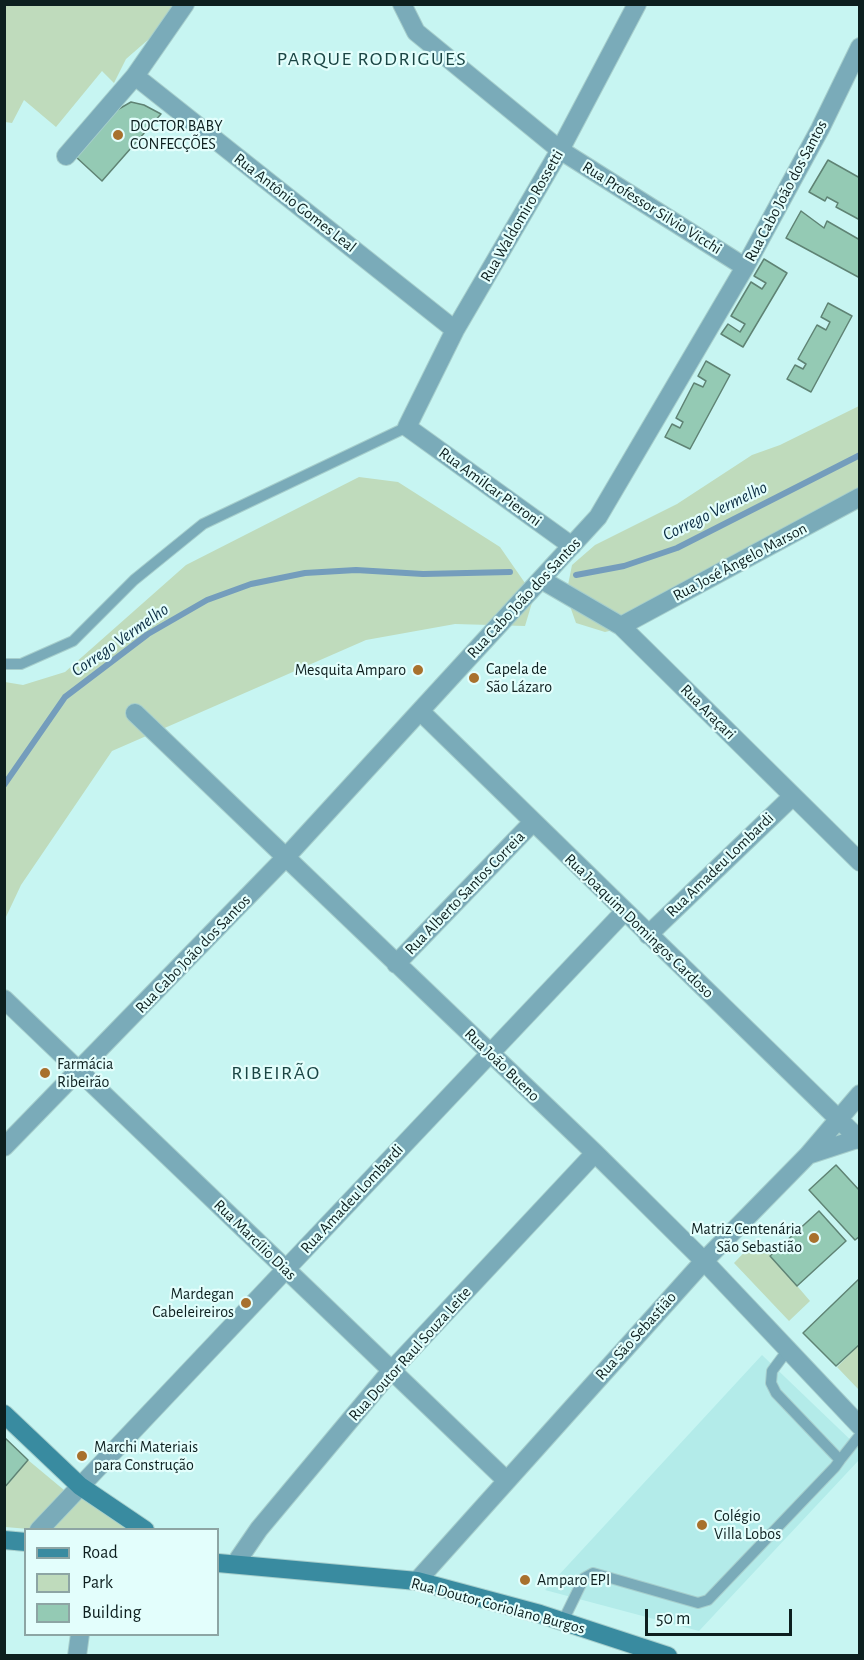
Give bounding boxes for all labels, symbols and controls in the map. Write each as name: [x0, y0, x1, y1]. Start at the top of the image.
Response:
district label: PARQUE RODRIGUES: [277, 47, 467, 71]
place label: DOCTOR BABY CONFECÇÕES: [130, 116, 223, 154]
street label: Rua Cabo João dos Santos: [741, 117, 831, 265]
marker: DOCTOR BABY CONFECÇÕES: [111, 128, 125, 142]
street label: Rua Waldomiro Rossetti: [476, 147, 568, 285]
street label: Rua Antônio Gomes Leal: [230, 149, 360, 257]
street label: Rua Professor Silvio Vicchi: [579, 157, 725, 259]
street label: Rua Amilcar Pieroni: [435, 443, 545, 531]
water label: Corrego Vermelho: [659, 476, 771, 546]
street label: Rua José Ângelo Marson: [670, 519, 810, 605]
street label: Rua Cabo João dos Santos: [463, 534, 585, 662]
water label: Corrego Vermelho: [67, 599, 173, 681]
place label: Capela de São Lázaro: [486, 659, 552, 697]
place label: Mesquita Amparo: [295, 660, 406, 680]
marker: Mesquita Amparo: [411, 663, 425, 677]
marker: Capela de São Lázaro: [467, 671, 481, 685]
street label: Rua Araçari: [676, 680, 740, 744]
street label: Rua Amadeu Lombardi: [662, 809, 778, 921]
street label: Rua Alberto Santos Correia: [401, 827, 529, 959]
street label: Rua Joaquim Domingos Cardoso: [560, 850, 718, 1002]
street label: Rua Cabo João dos Santos: [131, 891, 255, 1017]
street label: Rua João Bueno: [460, 1024, 544, 1106]
place label: Farmácia Ribeirão: [57, 1054, 113, 1092]
district label: RIBEIRÃO: [231, 1061, 321, 1085]
marker: Farmácia Ribeirão: [38, 1066, 52, 1080]
street label: Rua Amadeu Lombardi: [296, 1140, 408, 1258]
street label: Rua Marcílio Dias: [210, 1196, 300, 1284]
place label: Matriz Centenária São Sebastião: [691, 1219, 802, 1257]
marker: Matriz Centenária São Sebastião: [807, 1231, 821, 1245]
street label: Rua Doutor Raul Souza Leite: [345, 1283, 475, 1425]
place label: Mardegan Cabeleireiros: [152, 1284, 234, 1322]
street label: Rua São Sebastião: [591, 1288, 681, 1384]
marker: Mardegan Cabeleireiros: [239, 1296, 253, 1310]
place label: Marchi Materiais para Construção: [94, 1437, 198, 1475]
marker: Marchi Materiais para Construção: [75, 1449, 89, 1463]
place label: Colégio Villa Lobos: [714, 1506, 781, 1544]
marker: Colégio Villa Lobos: [695, 1518, 709, 1532]
legend: [24, 1528, 219, 1636]
text: Road: [82, 1544, 118, 1562]
place label: Amparo EPI: [537, 1570, 610, 1590]
marker: Amparo EPI: [518, 1573, 532, 1587]
text: Park: [82, 1574, 113, 1592]
street label: Rua Doutor Coriolano Burgos: [409, 1574, 587, 1638]
scale bar: [648, 1597, 795, 1635]
text: Building: [82, 1604, 141, 1622]
text: 50 m: [656, 1610, 690, 1628]

